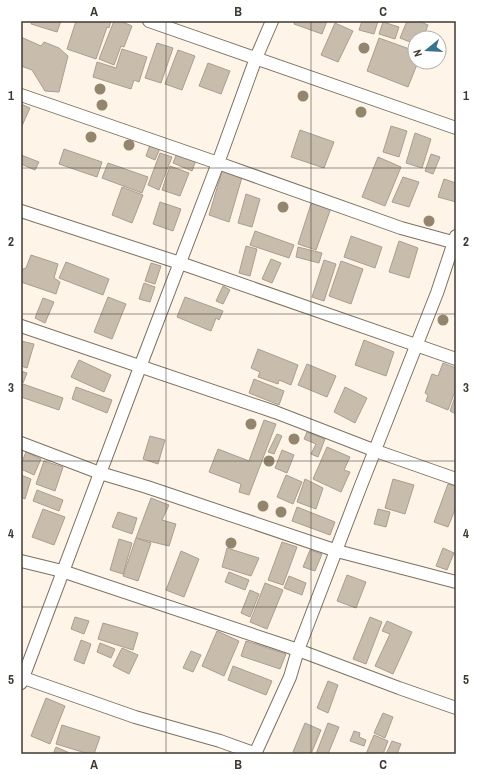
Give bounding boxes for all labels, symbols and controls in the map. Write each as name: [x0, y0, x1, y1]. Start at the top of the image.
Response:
text: A: [90, 3, 98, 20]
text: B: [234, 3, 242, 20]
text: C: [379, 3, 387, 20]
north arrow: [407, 30, 447, 70]
text: N: [410, 48, 425, 58]
text: 1: [8, 87, 14, 104]
text: 1: [463, 87, 469, 104]
text: 2: [8, 233, 14, 250]
text: 2: [463, 233, 469, 250]
text: 3: [8, 379, 14, 396]
text: 3: [463, 379, 469, 396]
text: 4: [8, 525, 14, 542]
text: 4: [463, 525, 469, 542]
text: 5: [8, 671, 14, 688]
text: 5: [463, 671, 469, 688]
text: A: [90, 756, 98, 773]
text: B: [234, 756, 242, 773]
text: C: [379, 756, 387, 773]

